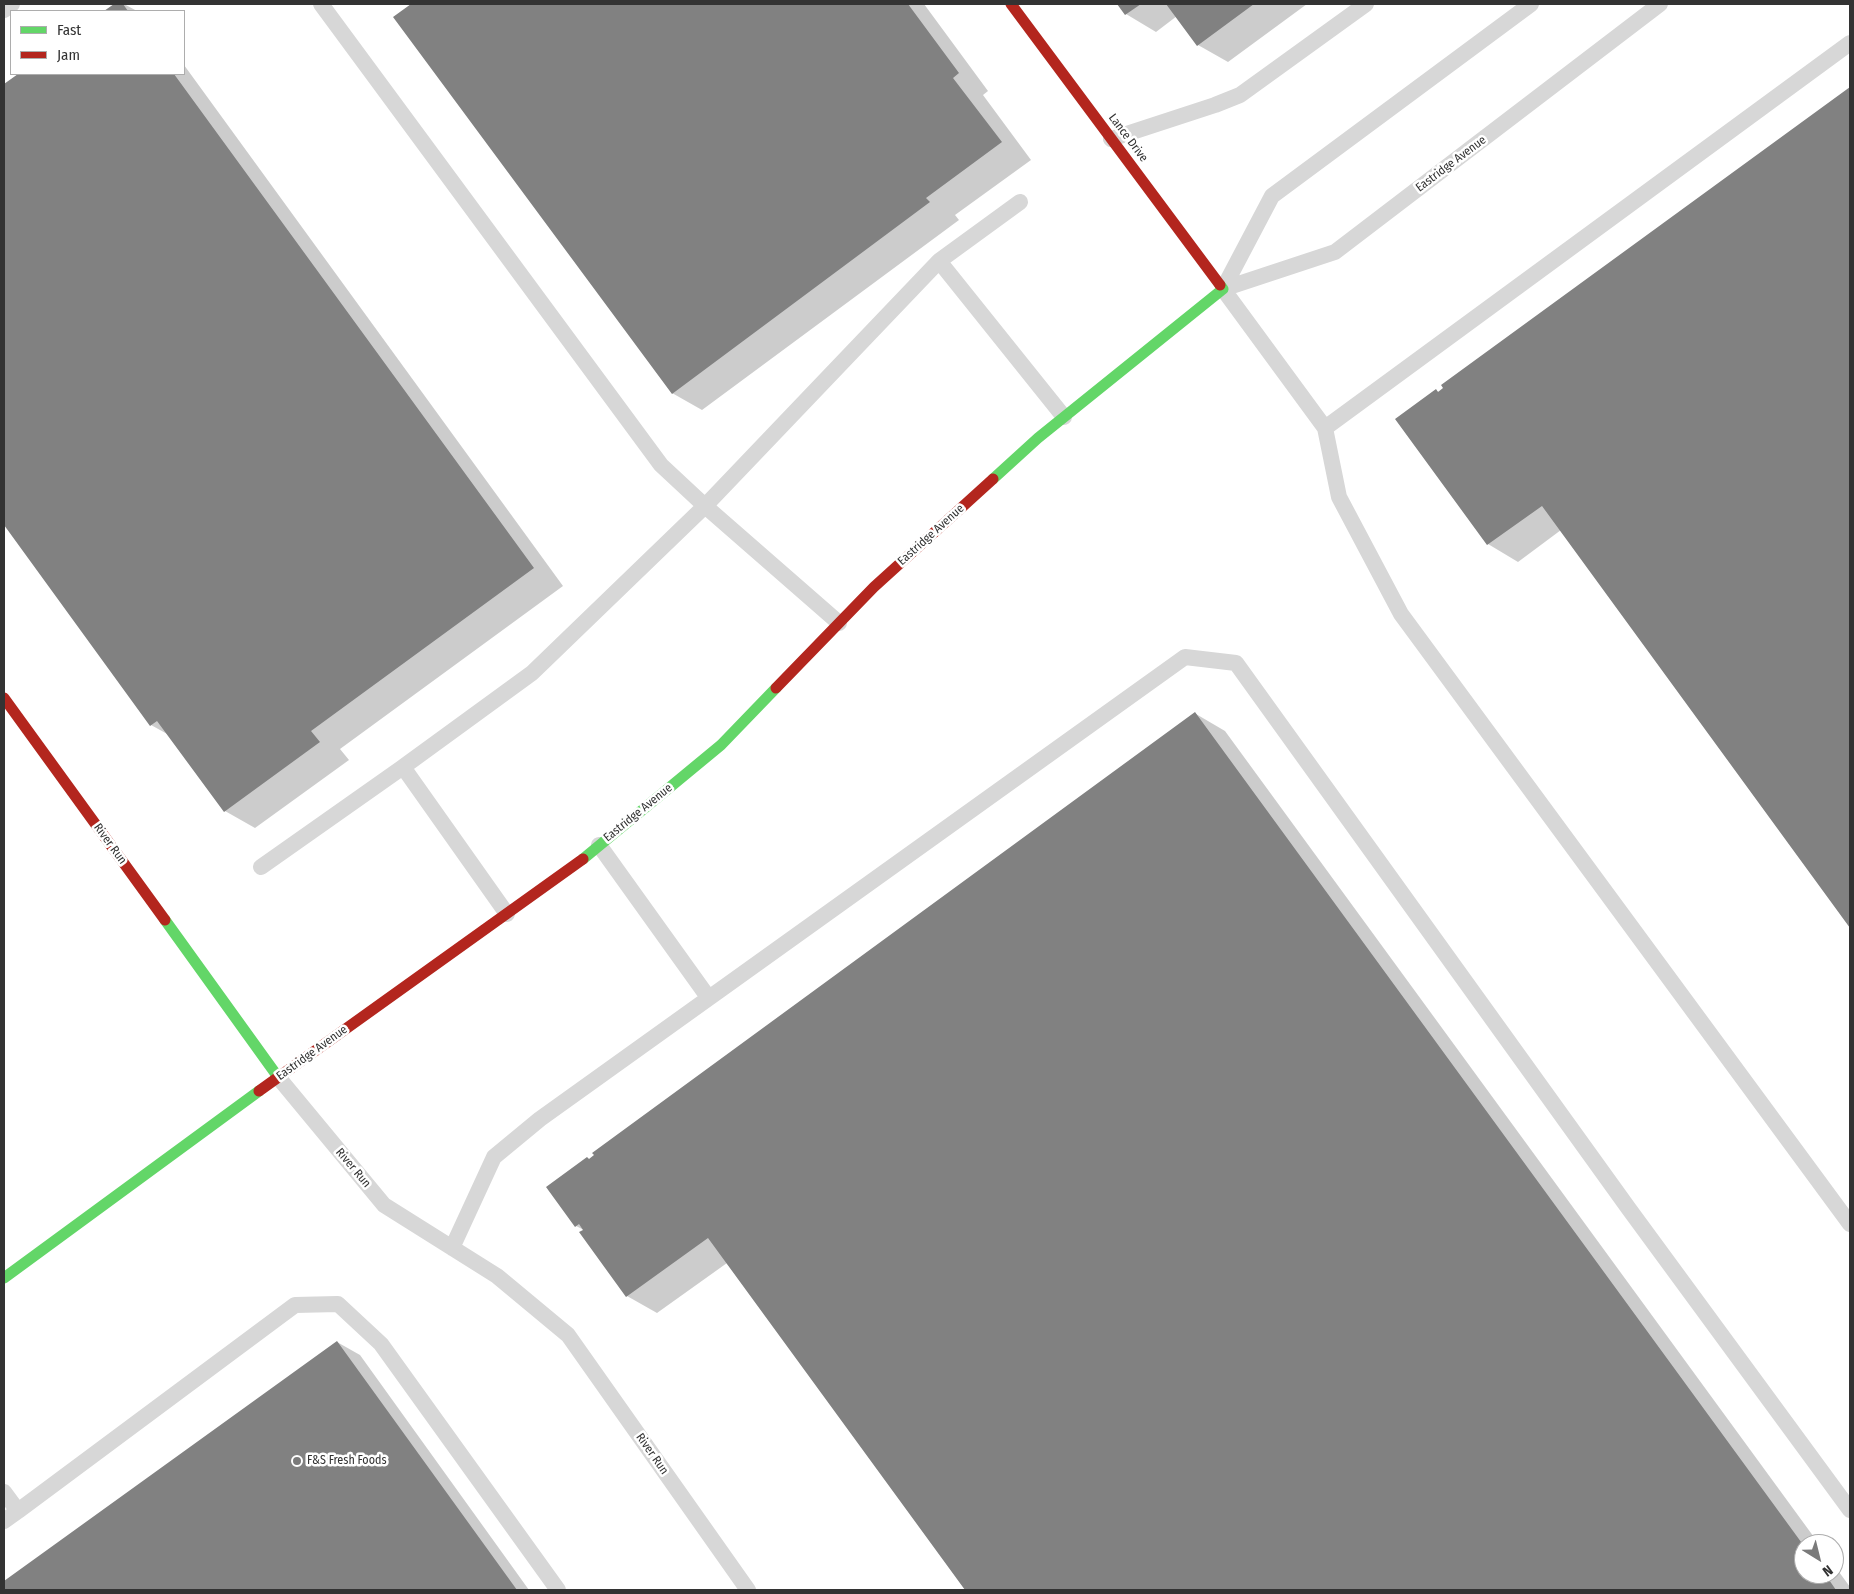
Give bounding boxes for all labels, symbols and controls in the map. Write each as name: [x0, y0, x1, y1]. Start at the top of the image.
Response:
legend: [10, 10, 185, 75]
text: Fast: [57, 21, 81, 39]
text: Jam: [57, 46, 80, 64]
street label: Lance Drive: [1105, 111, 1151, 165]
street label: Eastridge Avenue: [1413, 133, 1489, 195]
street label: Eastridge Avenue: [895, 501, 967, 569]
street label: Eastridge Avenue: [601, 781, 675, 845]
street label: River Run: [90, 821, 130, 867]
street label: Eastridge Avenue: [274, 1022, 350, 1084]
street label: River Run: [332, 1145, 374, 1191]
street label: River Run: [633, 1431, 671, 1477]
place label: F&S Fresh Foods: [307, 1454, 387, 1468]
marker: F&S Fresh Foods: [291, 1455, 303, 1467]
north arrow: [1794, 1534, 1844, 1584]
text: N: [1819, 1561, 1836, 1580]

